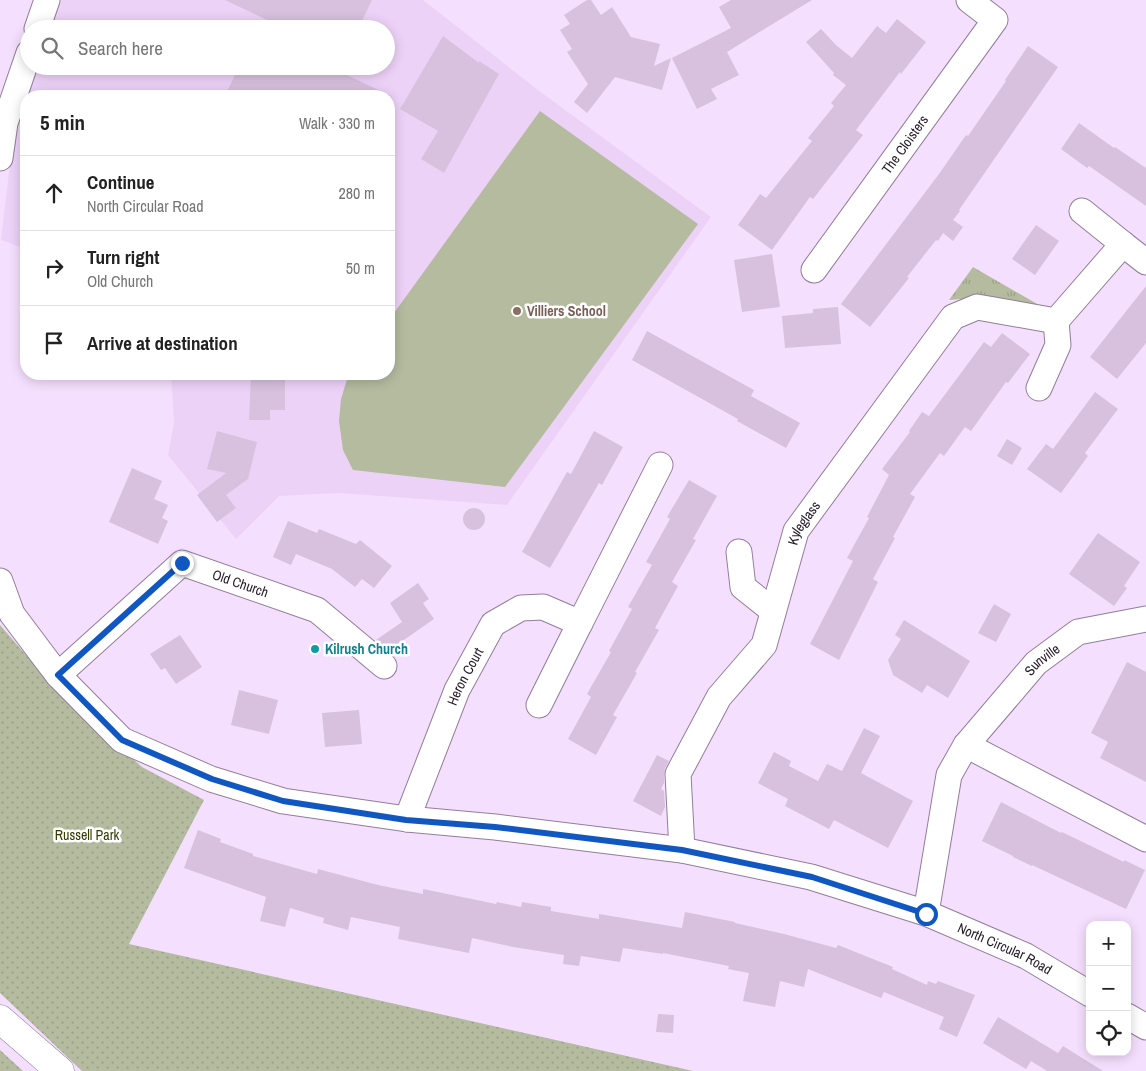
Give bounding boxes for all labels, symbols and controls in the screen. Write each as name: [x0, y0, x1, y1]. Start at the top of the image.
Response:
search box: [20, 20, 395, 75]
icon: search: [38, 34, 66, 62]
text: Search here: [78, 35, 163, 61]
text: 5 min: [40, 108, 85, 137]
street label: The Cloisters: [878, 111, 932, 177]
text: Walk · 330 m: [299, 112, 375, 134]
text: Continue: [87, 169, 155, 195]
icon: ahead: [40, 179, 68, 207]
text: 280 m: [339, 182, 375, 204]
text: North Circular Road: [87, 195, 204, 217]
text: Turn right: [87, 244, 159, 270]
icon: right: [40, 254, 68, 282]
text: 50 m: [346, 257, 375, 279]
text: Old Church: [87, 270, 153, 292]
place label: Villiers School: [527, 302, 606, 320]
marker: Villiers School: [511, 305, 523, 317]
icon: arrive: [40, 329, 68, 357]
text: Arrive at destination: [87, 330, 238, 356]
street label: Kyleglass: [784, 497, 824, 547]
route end: [171, 552, 194, 575]
street label: Old Church: [210, 565, 271, 601]
place label: Kilrush Church: [325, 640, 408, 658]
street label: Sunville: [1020, 640, 1063, 679]
marker: Kilrush Church: [309, 643, 321, 655]
street label: Heron Court: [443, 644, 487, 708]
park label: Russell Park: [55, 826, 119, 844]
route start: [915, 903, 938, 926]
street label: North Circular Road: [955, 919, 1055, 978]
map controls: [1086, 921, 1131, 1056]
button: +: [1086, 921, 1131, 966]
button: −: [1086, 966, 1131, 1011]
button: locate: [1086, 1011, 1131, 1056]

